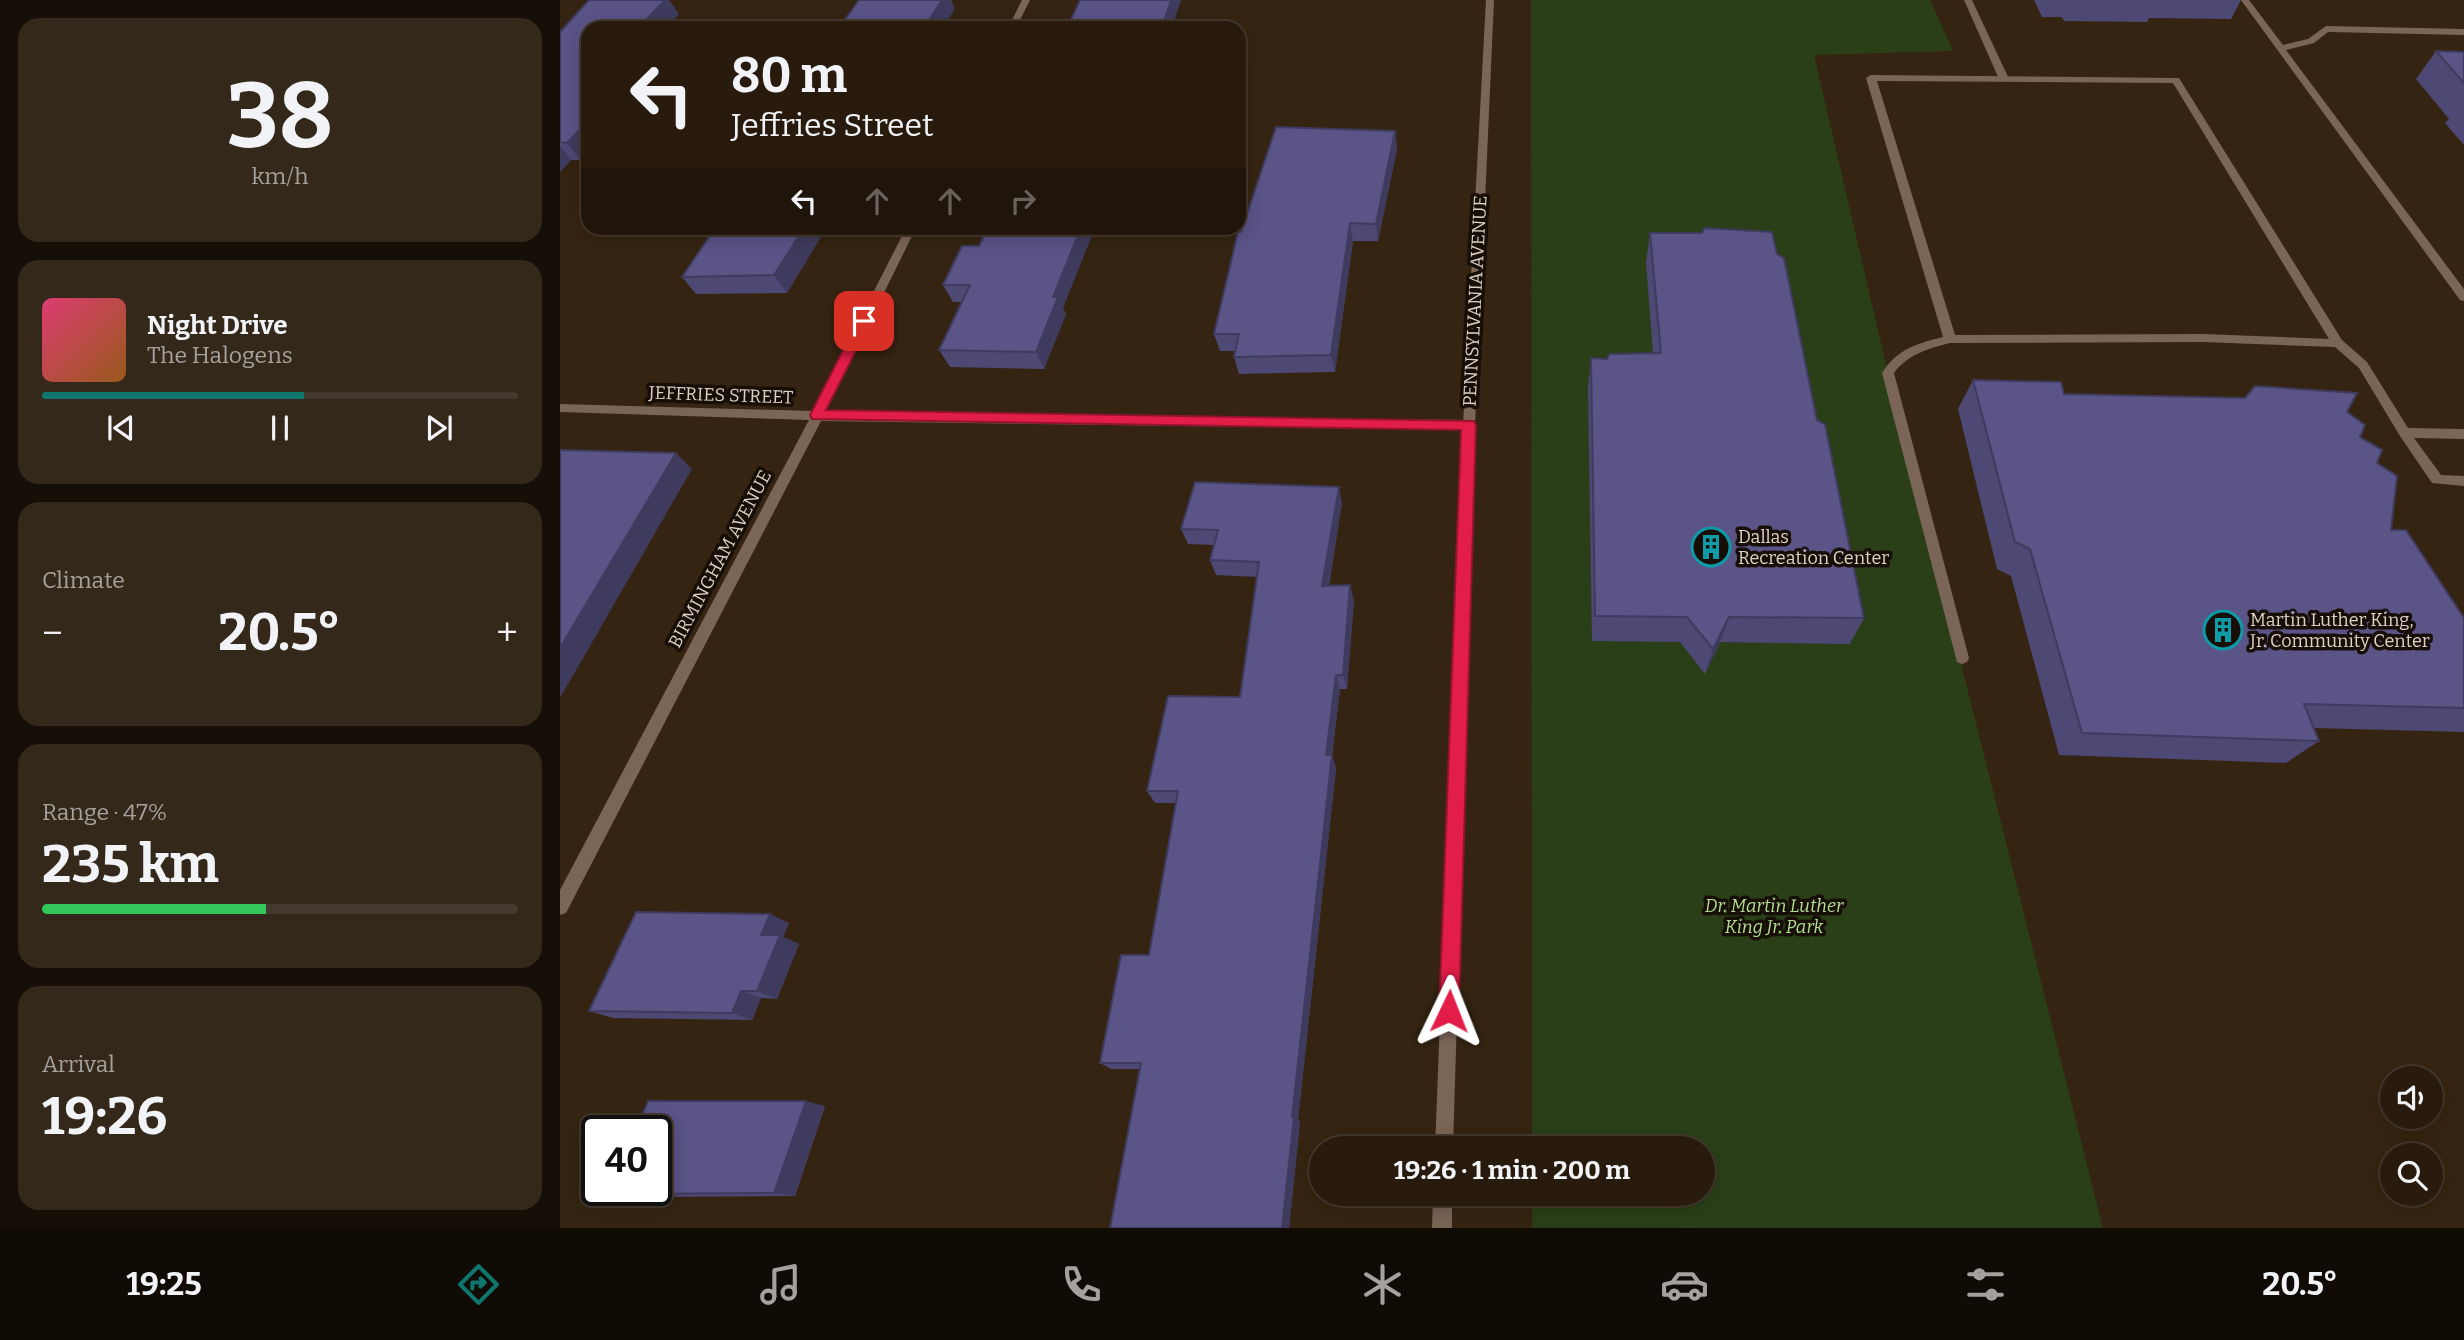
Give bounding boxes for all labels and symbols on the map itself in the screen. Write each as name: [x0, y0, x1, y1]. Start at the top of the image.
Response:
street label: PENNSYLVANIA AVENUE: [1458, 195, 1492, 407]
pin: [834, 291, 894, 351]
street label: JEFFRIES STREET: [647, 381, 794, 409]
street label: BIRMINGHAM AVENUE: [664, 467, 776, 651]
building icon: Dallas Recreation Center: [1690, 526, 1732, 568]
place label: Dallas Recreation Center: [1738, 526, 1889, 569]
building icon: Martin Luther King, Jr. Community Center: [2202, 609, 2244, 651]
place label: Martin Luther King, Jr. Community Center: [2249, 609, 2430, 652]
park label: Dr. Martin Luther King Jr. Park: [1705, 895, 1844, 938]
position arrow: [1412, 974, 1486, 1048]
speed limit sign: 40: [581, 1115, 672, 1206]

